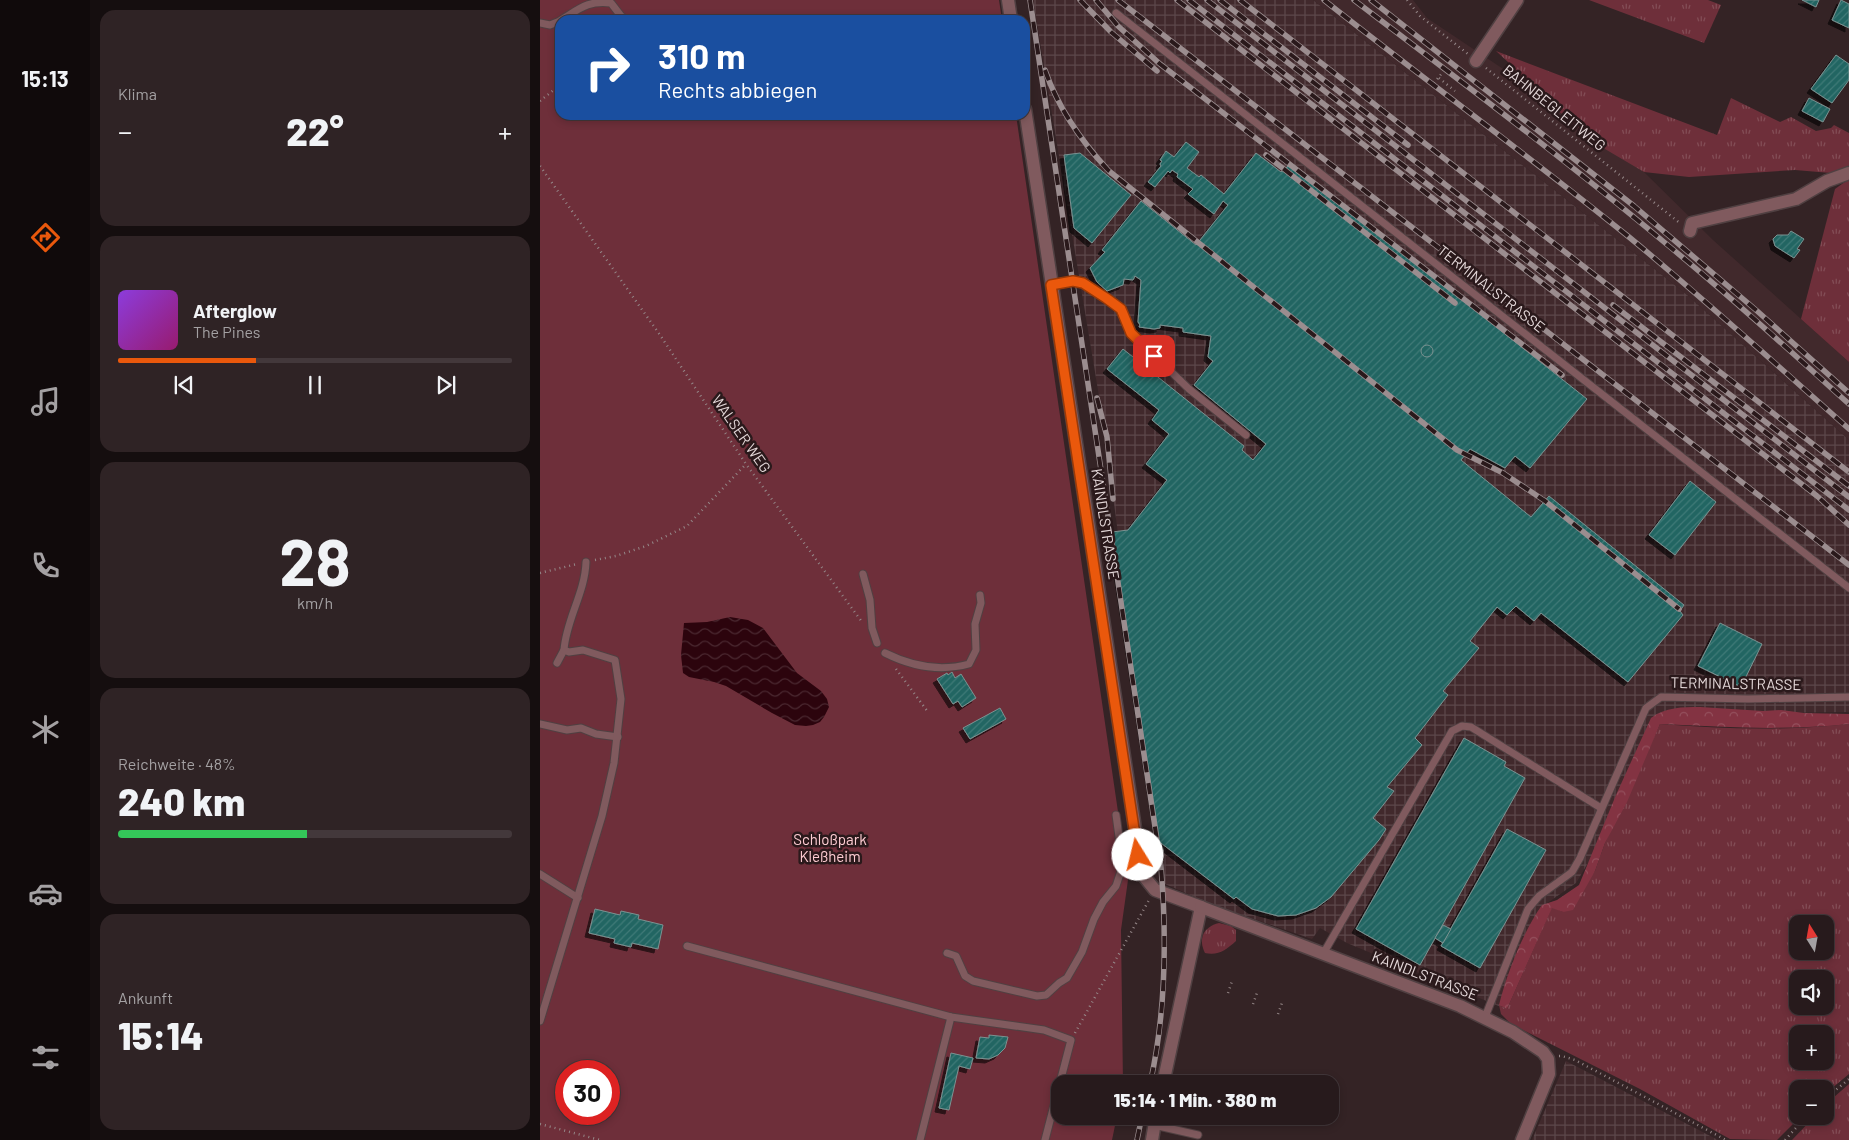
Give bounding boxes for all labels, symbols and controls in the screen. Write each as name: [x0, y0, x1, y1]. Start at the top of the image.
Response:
text: 310 m: [658, 34, 745, 76]
icon: right: [575, 35, 640, 100]
street label: BAHNBEGLEITWEG: [1500, 60, 1610, 154]
text: 15:13: [21, 65, 69, 91]
text: Rechts abbiegen: [658, 76, 817, 102]
text: Klima: [118, 84, 157, 103]
text: 22°: [286, 108, 344, 154]
text: −: [118, 114, 132, 148]
text: +: [498, 114, 512, 148]
icon: directions: [28, 220, 63, 255]
street label: TERMINALSTRASSE: [1434, 241, 1549, 336]
text: Afterglow: [193, 299, 277, 322]
text: The Pines: [193, 322, 261, 341]
pin: [1133, 335, 1175, 377]
icon: arrive: [1140, 342, 1168, 370]
icon: previous: [170, 371, 198, 399]
icon: pause: [301, 371, 329, 399]
icon: next: [432, 371, 460, 399]
icon: music: [28, 384, 63, 419]
street label: WALSER WEG: [708, 391, 775, 476]
street label: KAINDLSTRASSE: [1088, 467, 1124, 581]
text: 28: [279, 521, 351, 599]
icon: phone: [28, 548, 63, 583]
text: km/h: [297, 593, 333, 612]
street label: TERMINALSTRASSE: [1670, 673, 1802, 693]
icon: climate: [28, 712, 63, 747]
text: Reichweite · 48%: [118, 754, 236, 773]
text: 240 km: [118, 778, 245, 824]
position arrow: [1111, 828, 1163, 880]
park label: Schloßpark Kleßheim: [793, 830, 867, 865]
icon: car: [28, 876, 63, 911]
north arrow: [1789, 915, 1834, 960]
map controls: [1789, 915, 1834, 1125]
street label: KAINDLSTRASSE: [1370, 947, 1481, 1004]
button: sound: [1789, 970, 1834, 1015]
text: Ankunft: [118, 988, 173, 1007]
text: 15:14: [118, 1012, 204, 1058]
button: +: [1789, 1025, 1834, 1070]
icon: filters: [28, 1040, 63, 1075]
speed limit sign: 30: [555, 1060, 620, 1125]
button: −: [1789, 1080, 1834, 1125]
text: 15:14 · 1 Min. · 380 m: [1113, 1088, 1277, 1111]

